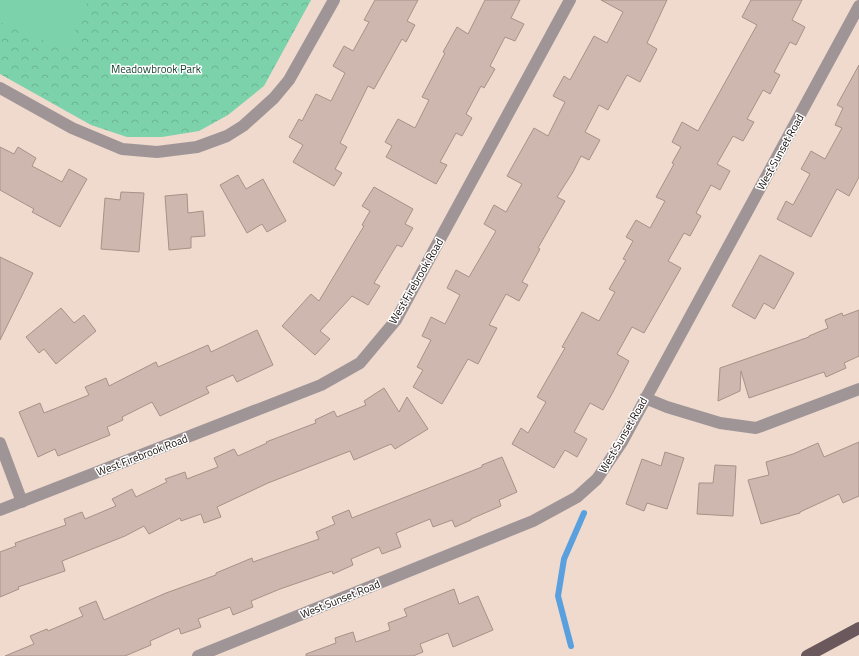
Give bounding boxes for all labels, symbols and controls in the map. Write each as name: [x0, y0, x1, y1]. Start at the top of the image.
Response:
park label: Meadowbrook Park: [111, 61, 202, 77]
street label: West Sunset Road: [752, 111, 808, 193]
street label: West Firebrook Road: [385, 235, 447, 327]
street label: West Sunset Road: [595, 394, 651, 476]
street label: West Firebrook Road: [94, 430, 190, 480]
street label: West Sunset Road: [298, 576, 383, 622]

